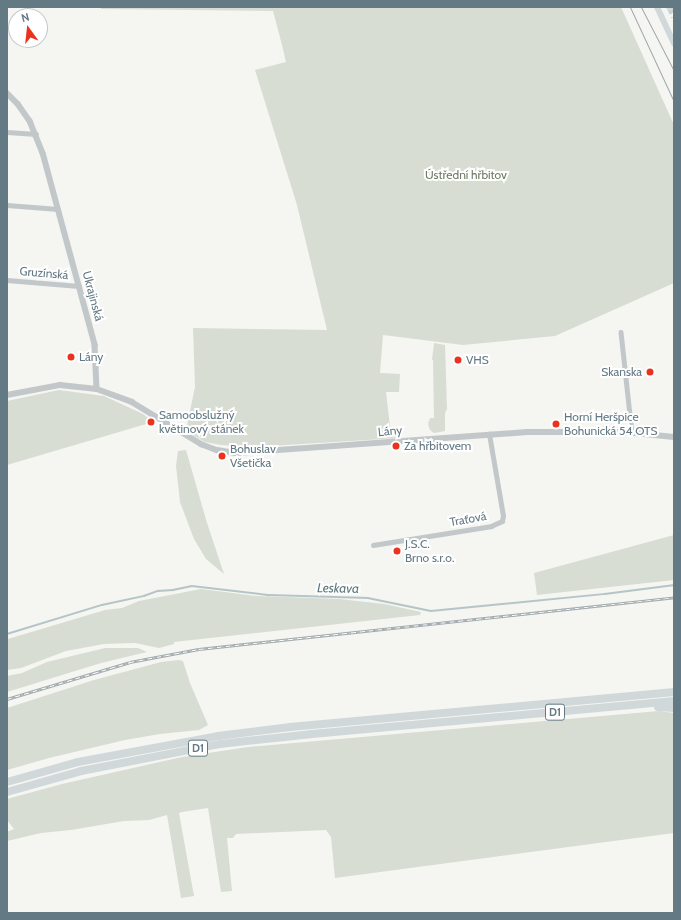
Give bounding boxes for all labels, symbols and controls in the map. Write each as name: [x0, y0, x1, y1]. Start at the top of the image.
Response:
north arrow: [8, 8, 48, 48]
text: N: [20, 10, 31, 25]
park label: Ústřední hřbitov: [425, 168, 507, 182]
street label: Gruzínská: [19, 264, 69, 282]
street label: Ukrajinská: [79, 269, 107, 323]
place label: Lány: [79, 350, 103, 364]
marker: Lány: [66, 352, 76, 362]
place label: VHS: [466, 353, 489, 367]
marker: VHS: [453, 355, 463, 365]
place label: Skanska: [601, 365, 642, 379]
marker: Skanska: [645, 367, 655, 377]
place label: Samoobslužný květinový stánek: [159, 408, 244, 436]
place label: Horní Heršpice Bohunická 54 OTS: [564, 410, 658, 438]
marker: Samoobslužný květinový stánek: [146, 417, 156, 427]
marker: Horní Heršpice Bohunická 54 OTS: [551, 419, 561, 429]
street label: Lány: [377, 423, 403, 439]
place label: Za hřbitovem: [404, 439, 471, 453]
marker: Za hřbitovem: [391, 441, 401, 451]
place label: Bohuslav Všetička: [230, 442, 276, 470]
marker: Bohuslav Všetička: [217, 451, 227, 461]
street label: Traťová: [449, 509, 487, 529]
place label: J.S.C. Brno s.r.o.: [405, 537, 454, 565]
marker: J.S.C. Brno s.r.o.: [392, 546, 402, 556]
water label: Leskava: [317, 580, 359, 596]
road number: D1: [545, 703, 565, 721]
road number: D1: [188, 739, 208, 757]

